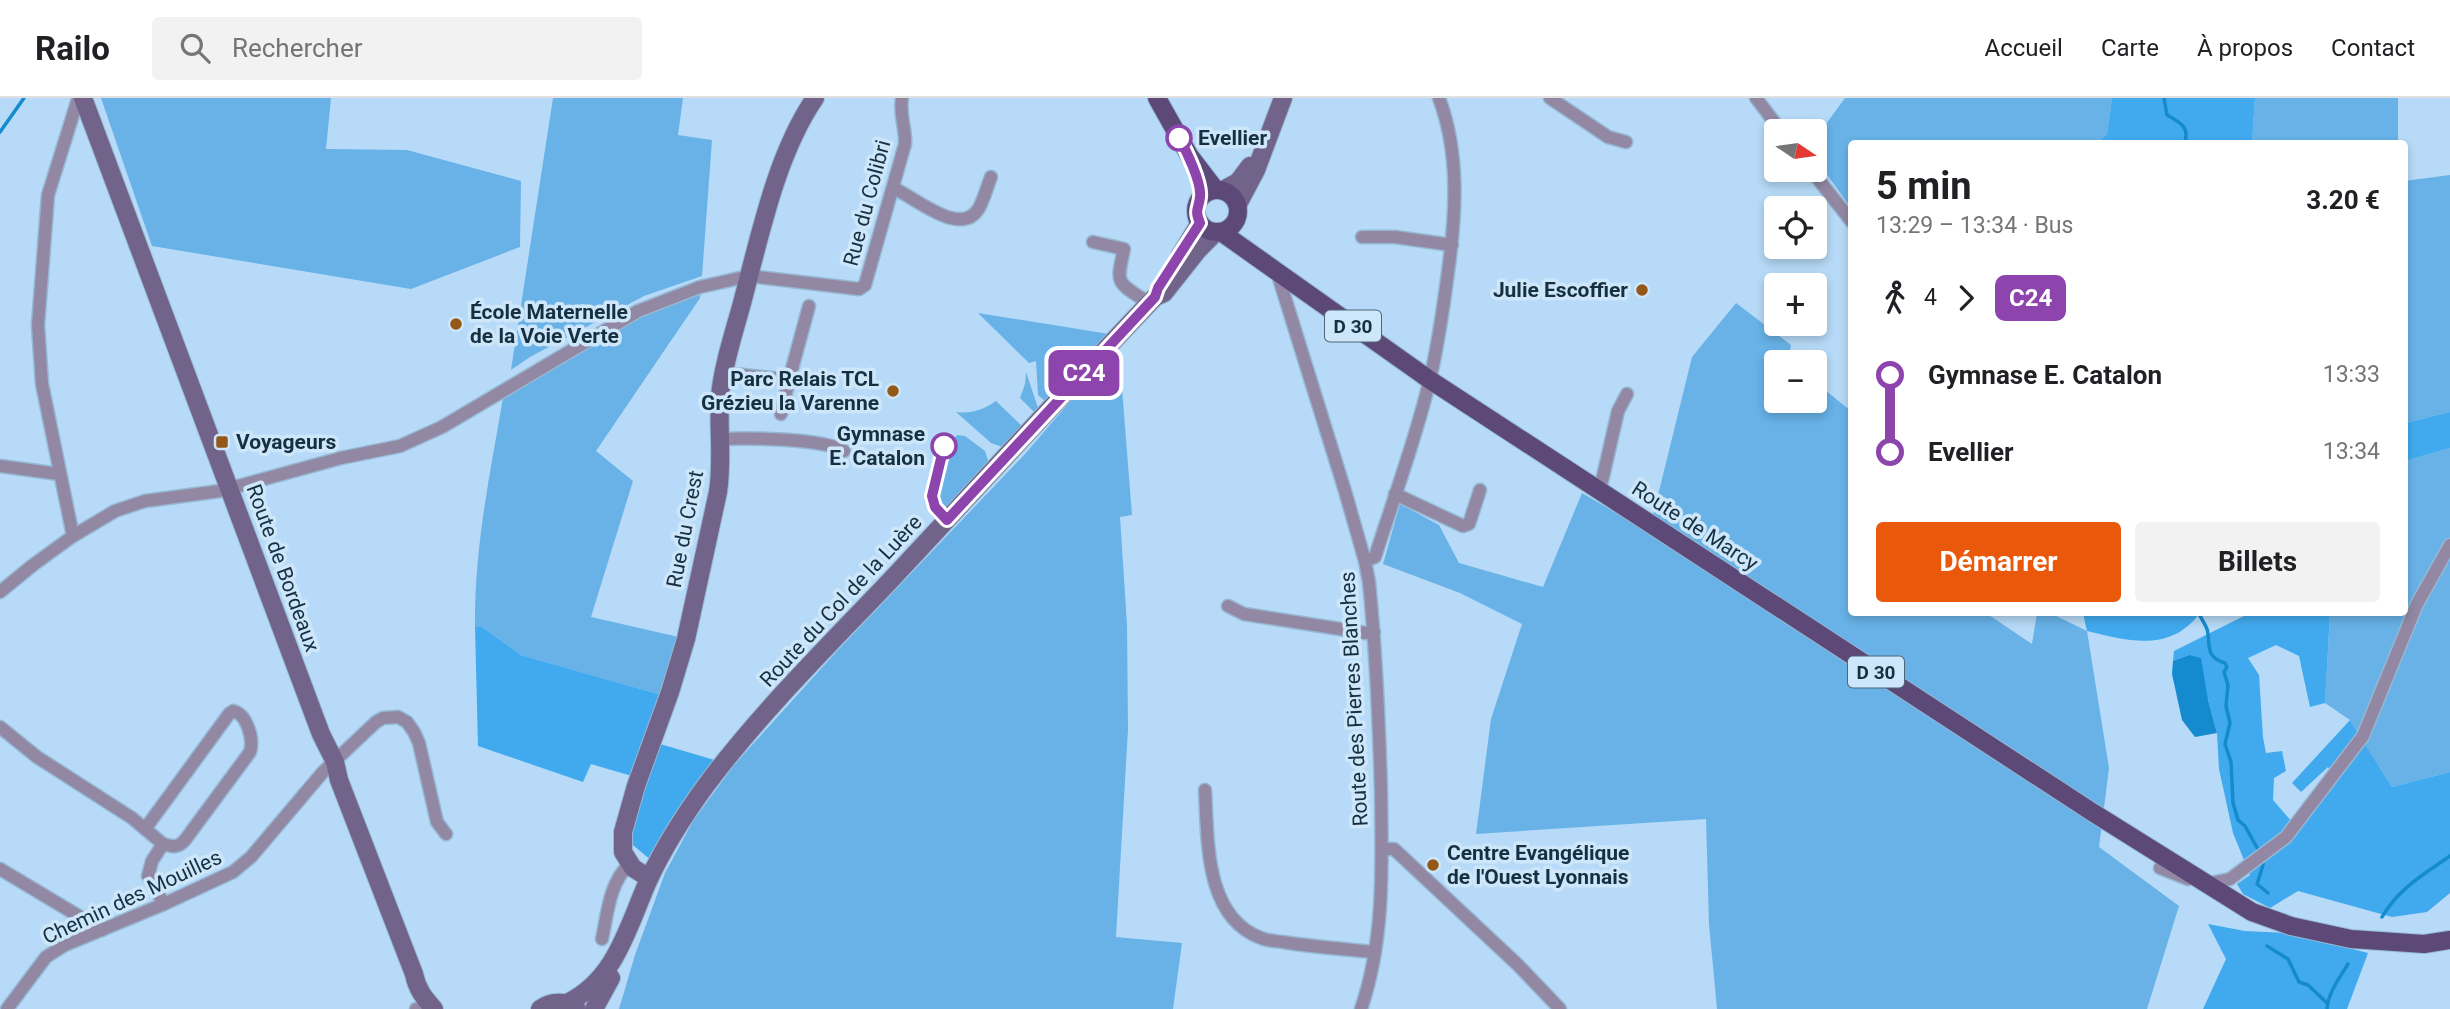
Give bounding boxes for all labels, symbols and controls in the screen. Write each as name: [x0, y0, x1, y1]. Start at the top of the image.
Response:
search box: [152, 17, 642, 80]
text: Railo: [35, 29, 110, 68]
icon: search: [176, 29, 214, 67]
text: Rechercher: [232, 33, 363, 63]
text: Accueil: [1984, 34, 2063, 62]
text: Carte: [2101, 34, 2159, 62]
text: À propos: [2197, 34, 2293, 62]
text: Contact: [2331, 34, 2415, 62]
north arrow: [1764, 119, 1827, 182]
map controls: [1764, 119, 1827, 413]
marker: Evellier: [1166, 125, 1192, 151]
place label: Evellier: [1198, 126, 1267, 150]
street label: Rue du Colibri: [839, 137, 895, 269]
text: 5 min: [1876, 164, 1972, 208]
text: 3.20 €: [2306, 185, 2380, 215]
button: locate: [1764, 196, 1827, 259]
text: 13:29 – 13:34 · Bus: [1876, 212, 2073, 239]
button: +: [1764, 273, 1827, 336]
place label: Julie Escoffier: [1493, 278, 1628, 302]
icon: walk: [1876, 279, 1914, 317]
icon: forward: [1947, 279, 1985, 317]
marker: Julie Escoffier: [1634, 282, 1650, 298]
text: 4: [1924, 284, 1937, 311]
text: C24: [2009, 284, 2052, 312]
place label: École Maternelle de la Voie Verte: [470, 300, 628, 348]
road number: D 30: [1325, 310, 1381, 342]
marker: École Maternelle de la Voie Verte: [448, 316, 464, 332]
line badge: C24: [1044, 350, 1124, 396]
button: −: [1764, 350, 1827, 413]
text: C24: [1062, 359, 1106, 387]
text: Gymnase E. Catalon: [1928, 360, 2162, 390]
text: 13:33: [2323, 361, 2380, 388]
place label: Parc Relais TCL Grézieu la Varenne: [701, 367, 879, 415]
marker: Parc Relais TCL Grézieu la Varenne: [885, 383, 901, 399]
place label: Gymnase E. Catalon: [829, 422, 925, 470]
place label: Voyageurs: [236, 430, 336, 454]
marker: Gymnase E. Catalon: [931, 433, 957, 459]
marker: Voyageurs: [214, 434, 230, 450]
text: Evellier: [1928, 437, 2014, 467]
text: 13:34: [2323, 438, 2380, 465]
street label: Rue du Crest: [662, 468, 708, 590]
street label: Route de Marcy: [1627, 476, 1763, 576]
street label: Route de Bordeaux: [242, 481, 324, 655]
street label: Route du Col de la Luère: [755, 510, 927, 692]
button: Démarrer: [1876, 522, 2121, 602]
button: Billets: [2135, 522, 2380, 602]
street label: Route des Pierres Blanches: [1335, 571, 1373, 827]
road number: D 30: [1848, 656, 1904, 688]
place label: Centre Evangélique de l'Ouest Lyonnais: [1447, 841, 1629, 889]
street label: Chemin des Mouilles: [39, 845, 225, 949]
marker: Centre Evangélique de l'Ouest Lyonnais: [1425, 857, 1441, 873]

